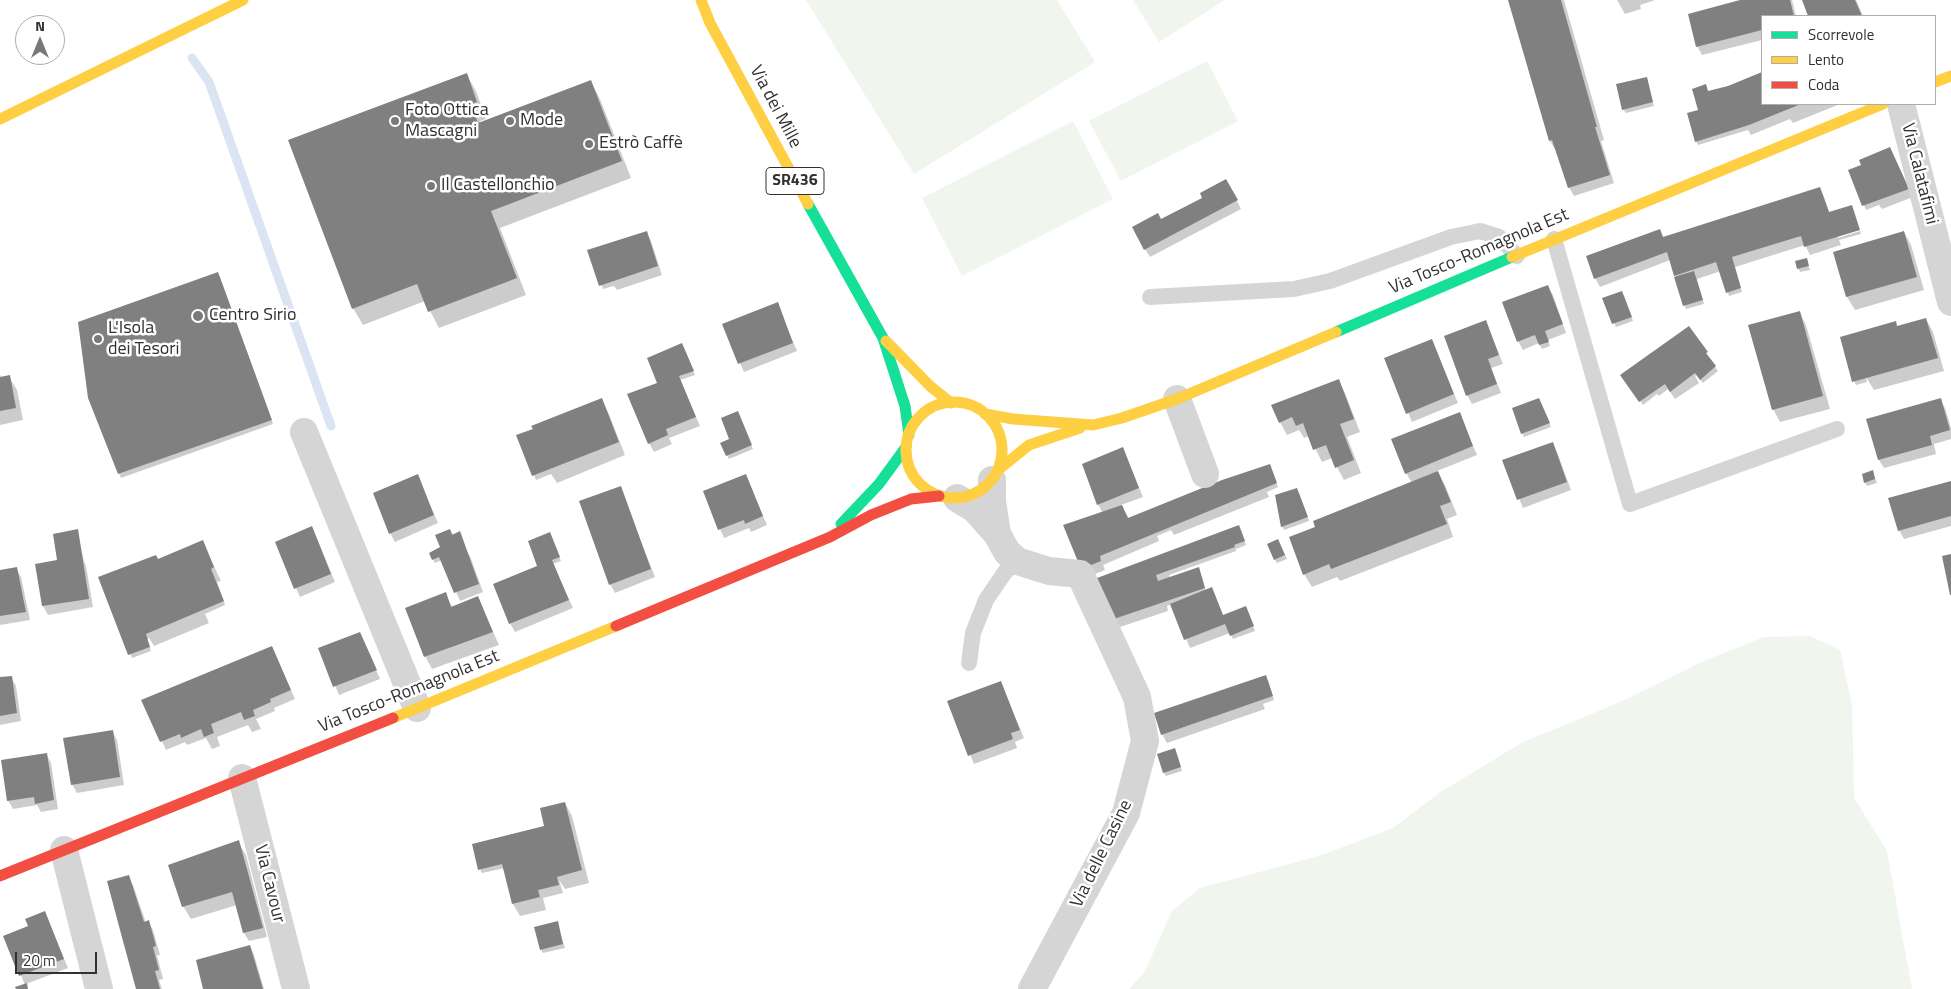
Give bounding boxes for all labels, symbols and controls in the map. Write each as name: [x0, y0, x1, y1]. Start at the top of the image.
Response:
north arrow: [15, 15, 65, 65]
text: N: [35, 15, 45, 36]
legend: [1761, 15, 1936, 105]
text: Scorrevole: [1808, 23, 1874, 46]
text: Lento: [1808, 48, 1844, 71]
street label: Via dei Mille: [744, 62, 806, 152]
text: Coda: [1808, 73, 1839, 96]
place label: Foto Ottica Mascagni: [405, 100, 489, 142]
place label: Mode: [520, 110, 563, 132]
marker: Foto Ottica Mascagni: [389, 115, 401, 127]
marker: Mode: [504, 115, 516, 127]
street label: Via Calatafimi: [1896, 121, 1942, 227]
place label: Estrò Caffè: [599, 133, 683, 155]
marker: Estrò Caffè: [583, 138, 595, 150]
road number: SR436: [766, 168, 824, 195]
place label: Il Castellonchio: [441, 175, 555, 197]
marker: Il Castellonchio: [425, 180, 437, 192]
street label: Via Tosco-Romagnola Est: [1386, 204, 1572, 300]
place label: Centro Sirio: [209, 305, 297, 327]
marker: Centro Sirio: [191, 309, 205, 323]
place label: L'Isola dei Tesori: [108, 318, 179, 360]
marker: L'Isola dei Tesori: [92, 333, 104, 345]
street label: Via Tosco-Romagnola Est: [316, 646, 502, 738]
street label: Via delle Casine: [1067, 797, 1137, 911]
street label: Via Cavour: [249, 843, 289, 925]
scale bar: [18, 942, 100, 974]
text: 20 m: [23, 949, 56, 972]

